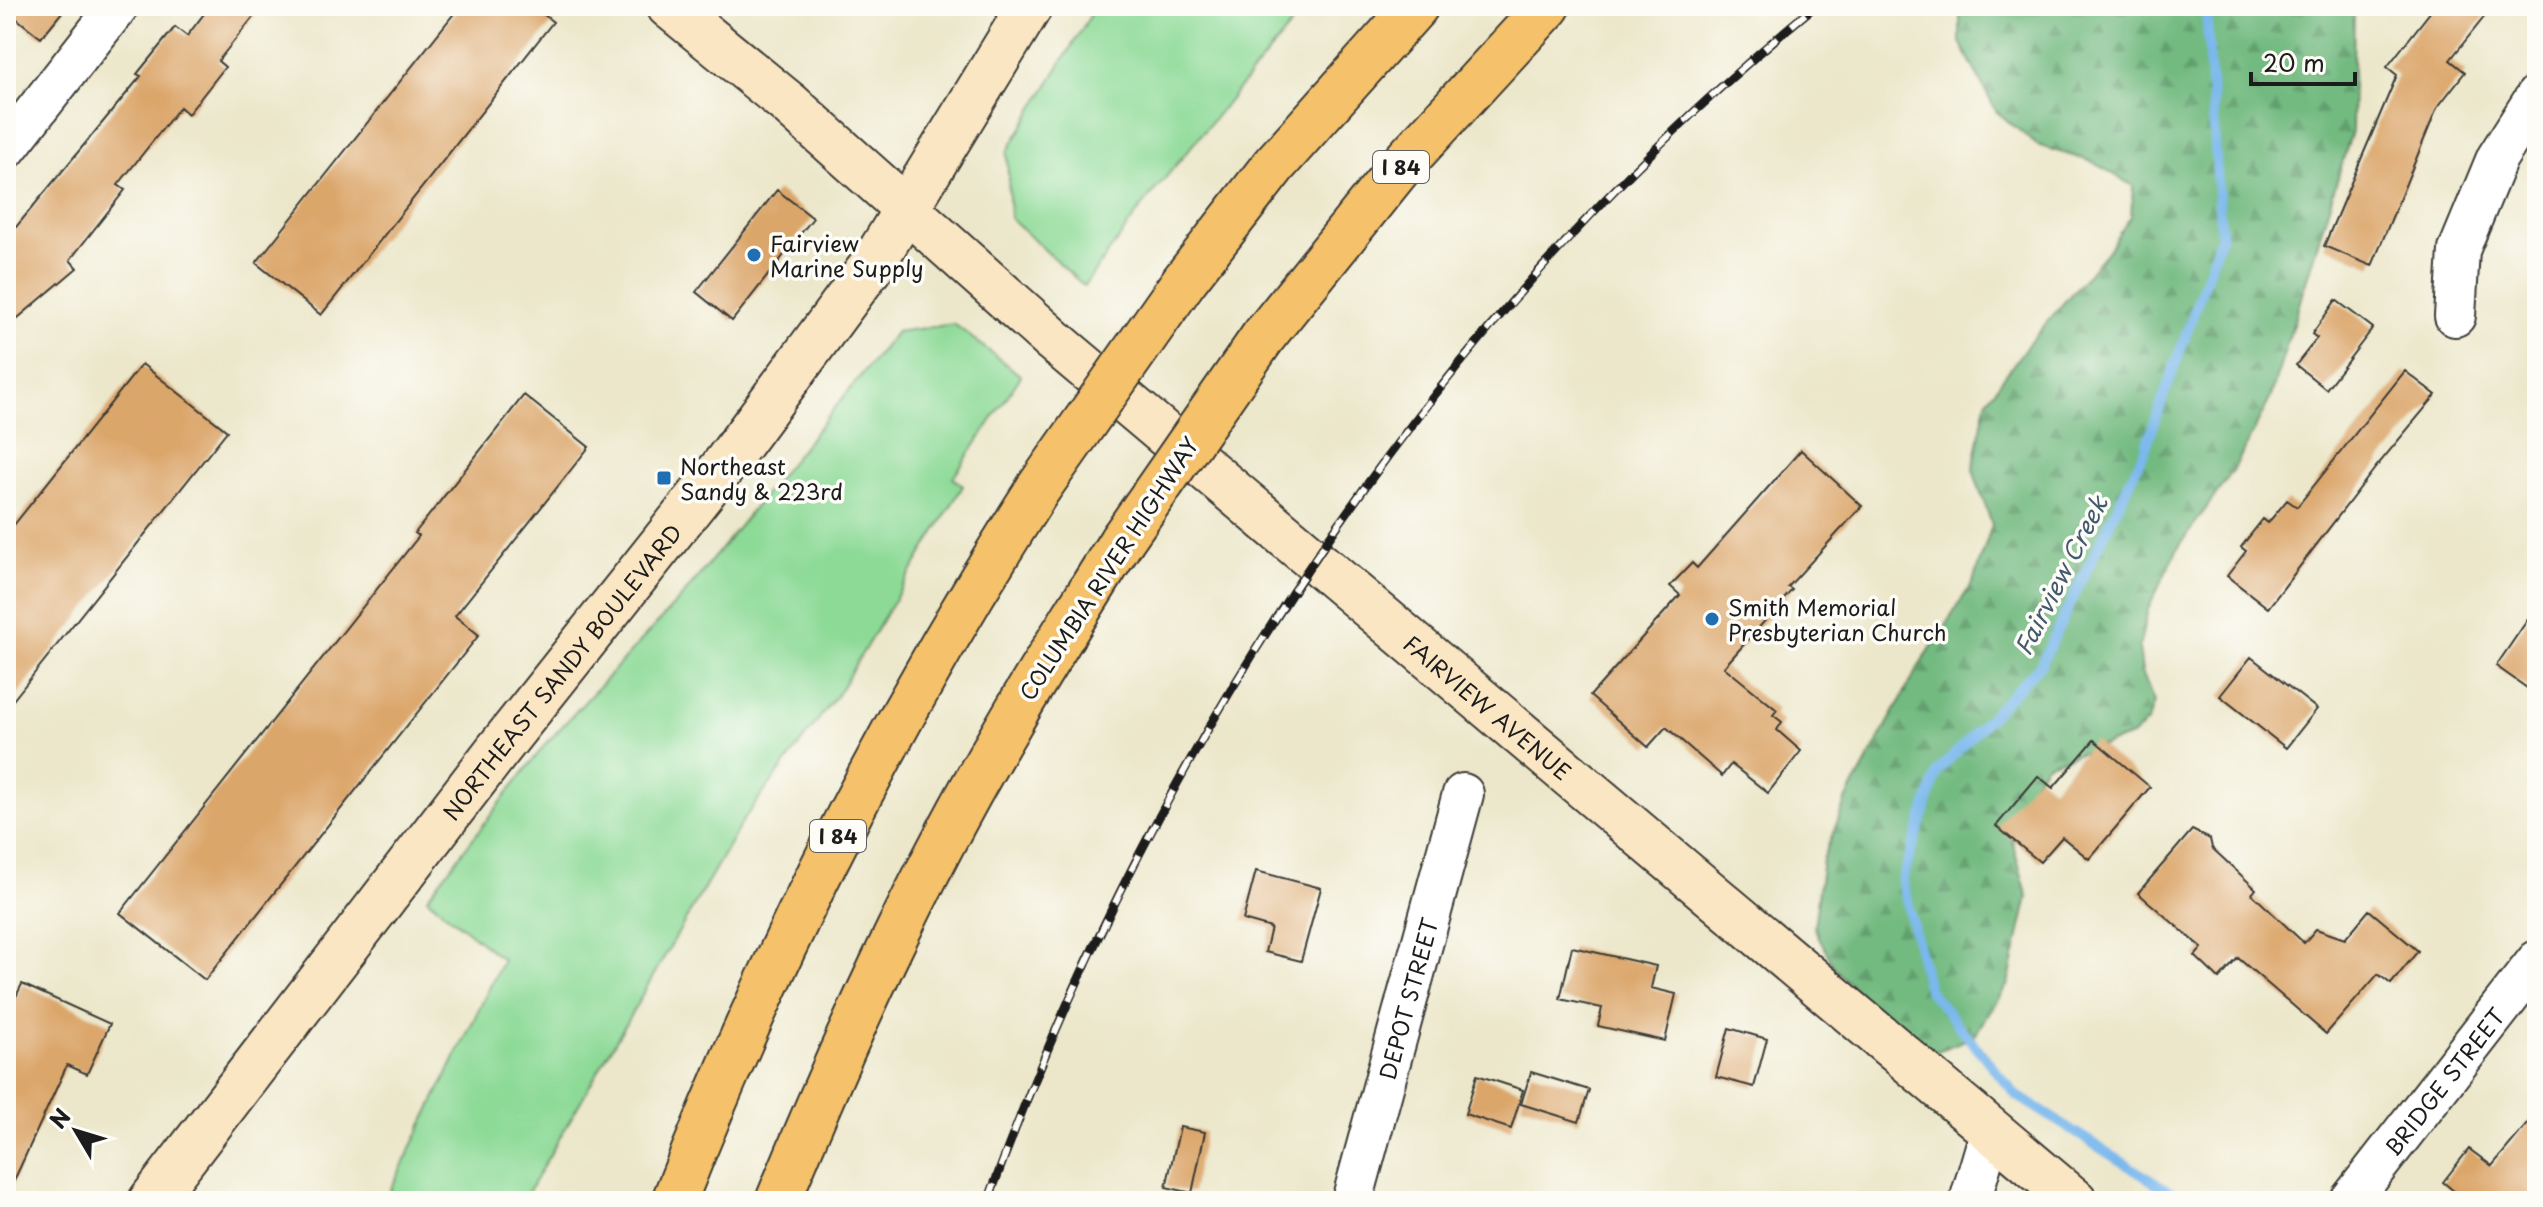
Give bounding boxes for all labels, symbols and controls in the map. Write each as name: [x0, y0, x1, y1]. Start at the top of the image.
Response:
scale bar: [2251, 36, 2355, 86]
text: 20 m: [2263, 44, 2325, 80]
road number: I 84: [1373, 151, 1429, 183]
place label: Fairview Marine Supply: [770, 226, 924, 284]
marker: Fairview Marine Supply: [745, 246, 763, 264]
street label: COLUMBIA RIVER HIGHWAY: [1010, 430, 1206, 706]
place label: Northeast Sandy & 223rd: [680, 449, 843, 507]
marker: Northeast Sandy & 223rd: [655, 469, 673, 487]
water label: Fairview Creek: [2004, 488, 2116, 661]
street label: NORTHEAST SANDY BOULEVARD: [434, 516, 689, 826]
place label: Smith Memorial Presbyterian Church: [1728, 590, 1947, 648]
marker: Smith Memorial Presbyterian Church: [1703, 610, 1721, 628]
street label: FAIRVIEW AVENUE: [1397, 626, 1579, 787]
road number: I 84: [810, 820, 866, 852]
street label: DEPOT STREET: [1369, 914, 1445, 1083]
street label: BRIDGE STREET: [2375, 1000, 2512, 1162]
north arrow: [36, 1091, 116, 1171]
text: N: [41, 1101, 77, 1135]

